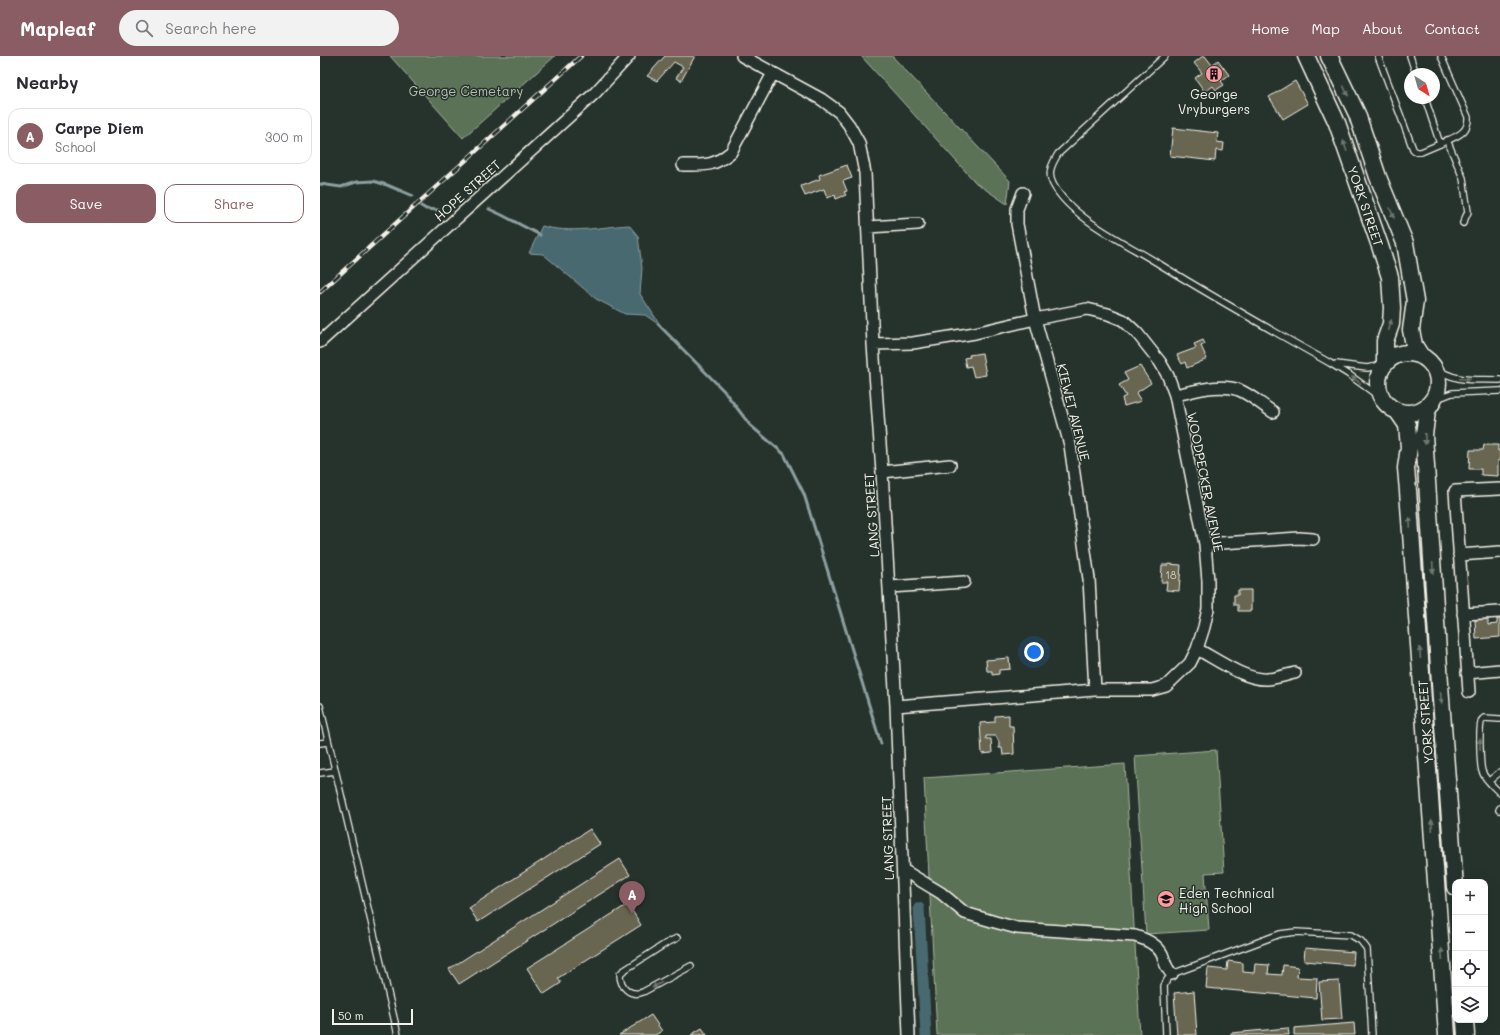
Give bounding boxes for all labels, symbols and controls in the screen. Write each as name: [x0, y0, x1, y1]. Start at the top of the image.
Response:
search box: [119, 10, 399, 46]
text: Mapleaf: [20, 16, 95, 41]
icon: search: [133, 17, 155, 39]
text: Search here: [165, 18, 257, 38]
text: Home: [1251, 19, 1289, 38]
text: Map: [1311, 19, 1340, 38]
text: About: [1362, 19, 1403, 38]
text: Contact: [1425, 19, 1480, 38]
building icon: George Vryburgers: [1204, 64, 1224, 84]
north arrow: [1404, 68, 1440, 104]
text: Nearby: [16, 71, 78, 93]
park label: George Cemetary: [409, 82, 523, 99]
place label: George Vryburgers: [1178, 85, 1250, 117]
one-way arrow: [1343, 85, 1349, 97]
text: Carpe Diem: [55, 118, 144, 138]
text: A: [25, 128, 35, 145]
text: 300 m: [265, 128, 303, 145]
text: School: [55, 138, 96, 155]
one-way arrow: [1342, 140, 1348, 152]
street label: HOPE STREET: [430, 156, 504, 224]
street label: YORK STREET: [1344, 163, 1388, 249]
button: Save: [16, 184, 156, 223]
button: Share: [164, 184, 304, 223]
one-way arrow: [1390, 207, 1396, 219]
one-way arrow: [1387, 318, 1393, 331]
street label: KIEWET AVENUE: [1054, 361, 1094, 463]
one-way arrow: [1350, 376, 1361, 384]
one-way arrow: [1459, 376, 1472, 382]
street label: WOODPECKER AVENUE: [1184, 411, 1228, 553]
one-way arrow: [1421, 433, 1428, 445]
street label: LANG STREET: [860, 472, 882, 558]
one-way arrow: [1407, 517, 1413, 529]
one-way arrow: [1429, 562, 1436, 574]
house number: 18: [1165, 567, 1177, 582]
your location: [1024, 642, 1044, 662]
one-way arrow: [1416, 647, 1423, 659]
street label: YORK STREET: [1414, 679, 1436, 765]
one-way arrow: [1438, 692, 1445, 704]
one-way arrow: [1477, 738, 1484, 750]
street label: LANG STREET: [877, 796, 897, 880]
one-way arrow: [1429, 819, 1436, 831]
map controls: [1452, 879, 1488, 1023]
button: +: [1452, 879, 1488, 915]
pin: A: [619, 881, 645, 914]
place label: Eden Technical High School: [1179, 884, 1275, 916]
school or university icon: Eden Technical High School: [1156, 889, 1176, 909]
button: −: [1452, 915, 1488, 951]
one-way arrow: [1438, 948, 1445, 960]
button: locate: [1452, 951, 1488, 987]
one-way arrow: [651, 981, 663, 988]
button: layers: [1452, 987, 1488, 1023]
scale bar: [332, 1007, 413, 1026]
text: 50 m: [338, 1008, 364, 1023]

